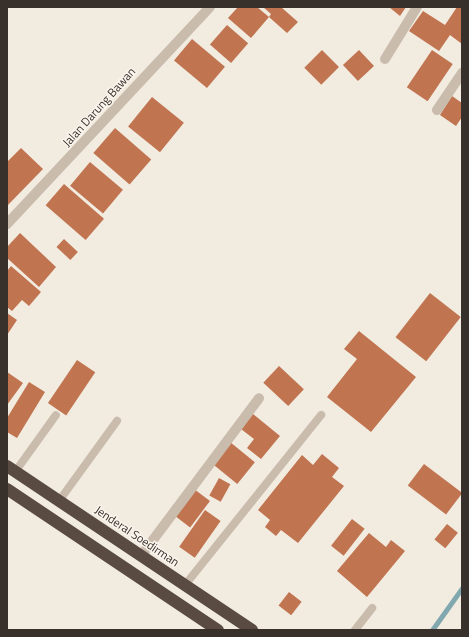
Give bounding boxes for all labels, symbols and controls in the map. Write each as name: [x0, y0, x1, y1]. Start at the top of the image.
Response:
street label: Jalan Darung Bawan: [60, 64, 138, 150]
street label: Jenderal Soedirman: [92, 503, 182, 569]

